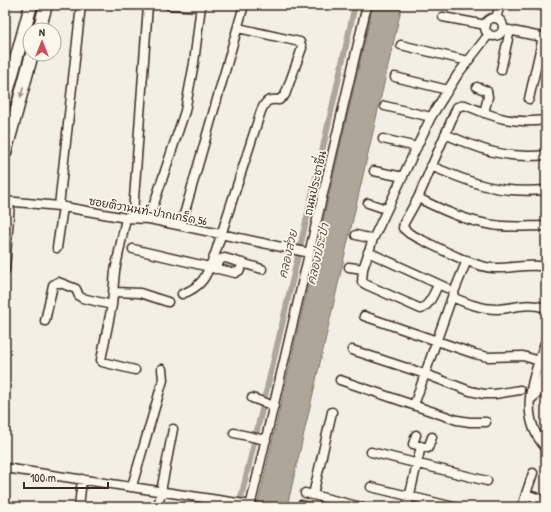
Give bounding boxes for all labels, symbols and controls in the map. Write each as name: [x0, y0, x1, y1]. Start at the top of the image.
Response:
north arrow: [22, 22, 62, 62]
text: N: [39, 25, 45, 39]
one-way arrow: [19, 86, 25, 98]
street label: ถนนประชาชื่น: [297, 148, 329, 217]
street label: ซอยติวานนท์-ปากเกร็ด 56: [88, 193, 209, 228]
water label: คลองประปา: [302, 221, 333, 286]
water label: คลองส่วย: [274, 227, 302, 280]
scale bar: [24, 464, 108, 490]
text: 100 m: [30, 469, 56, 486]

